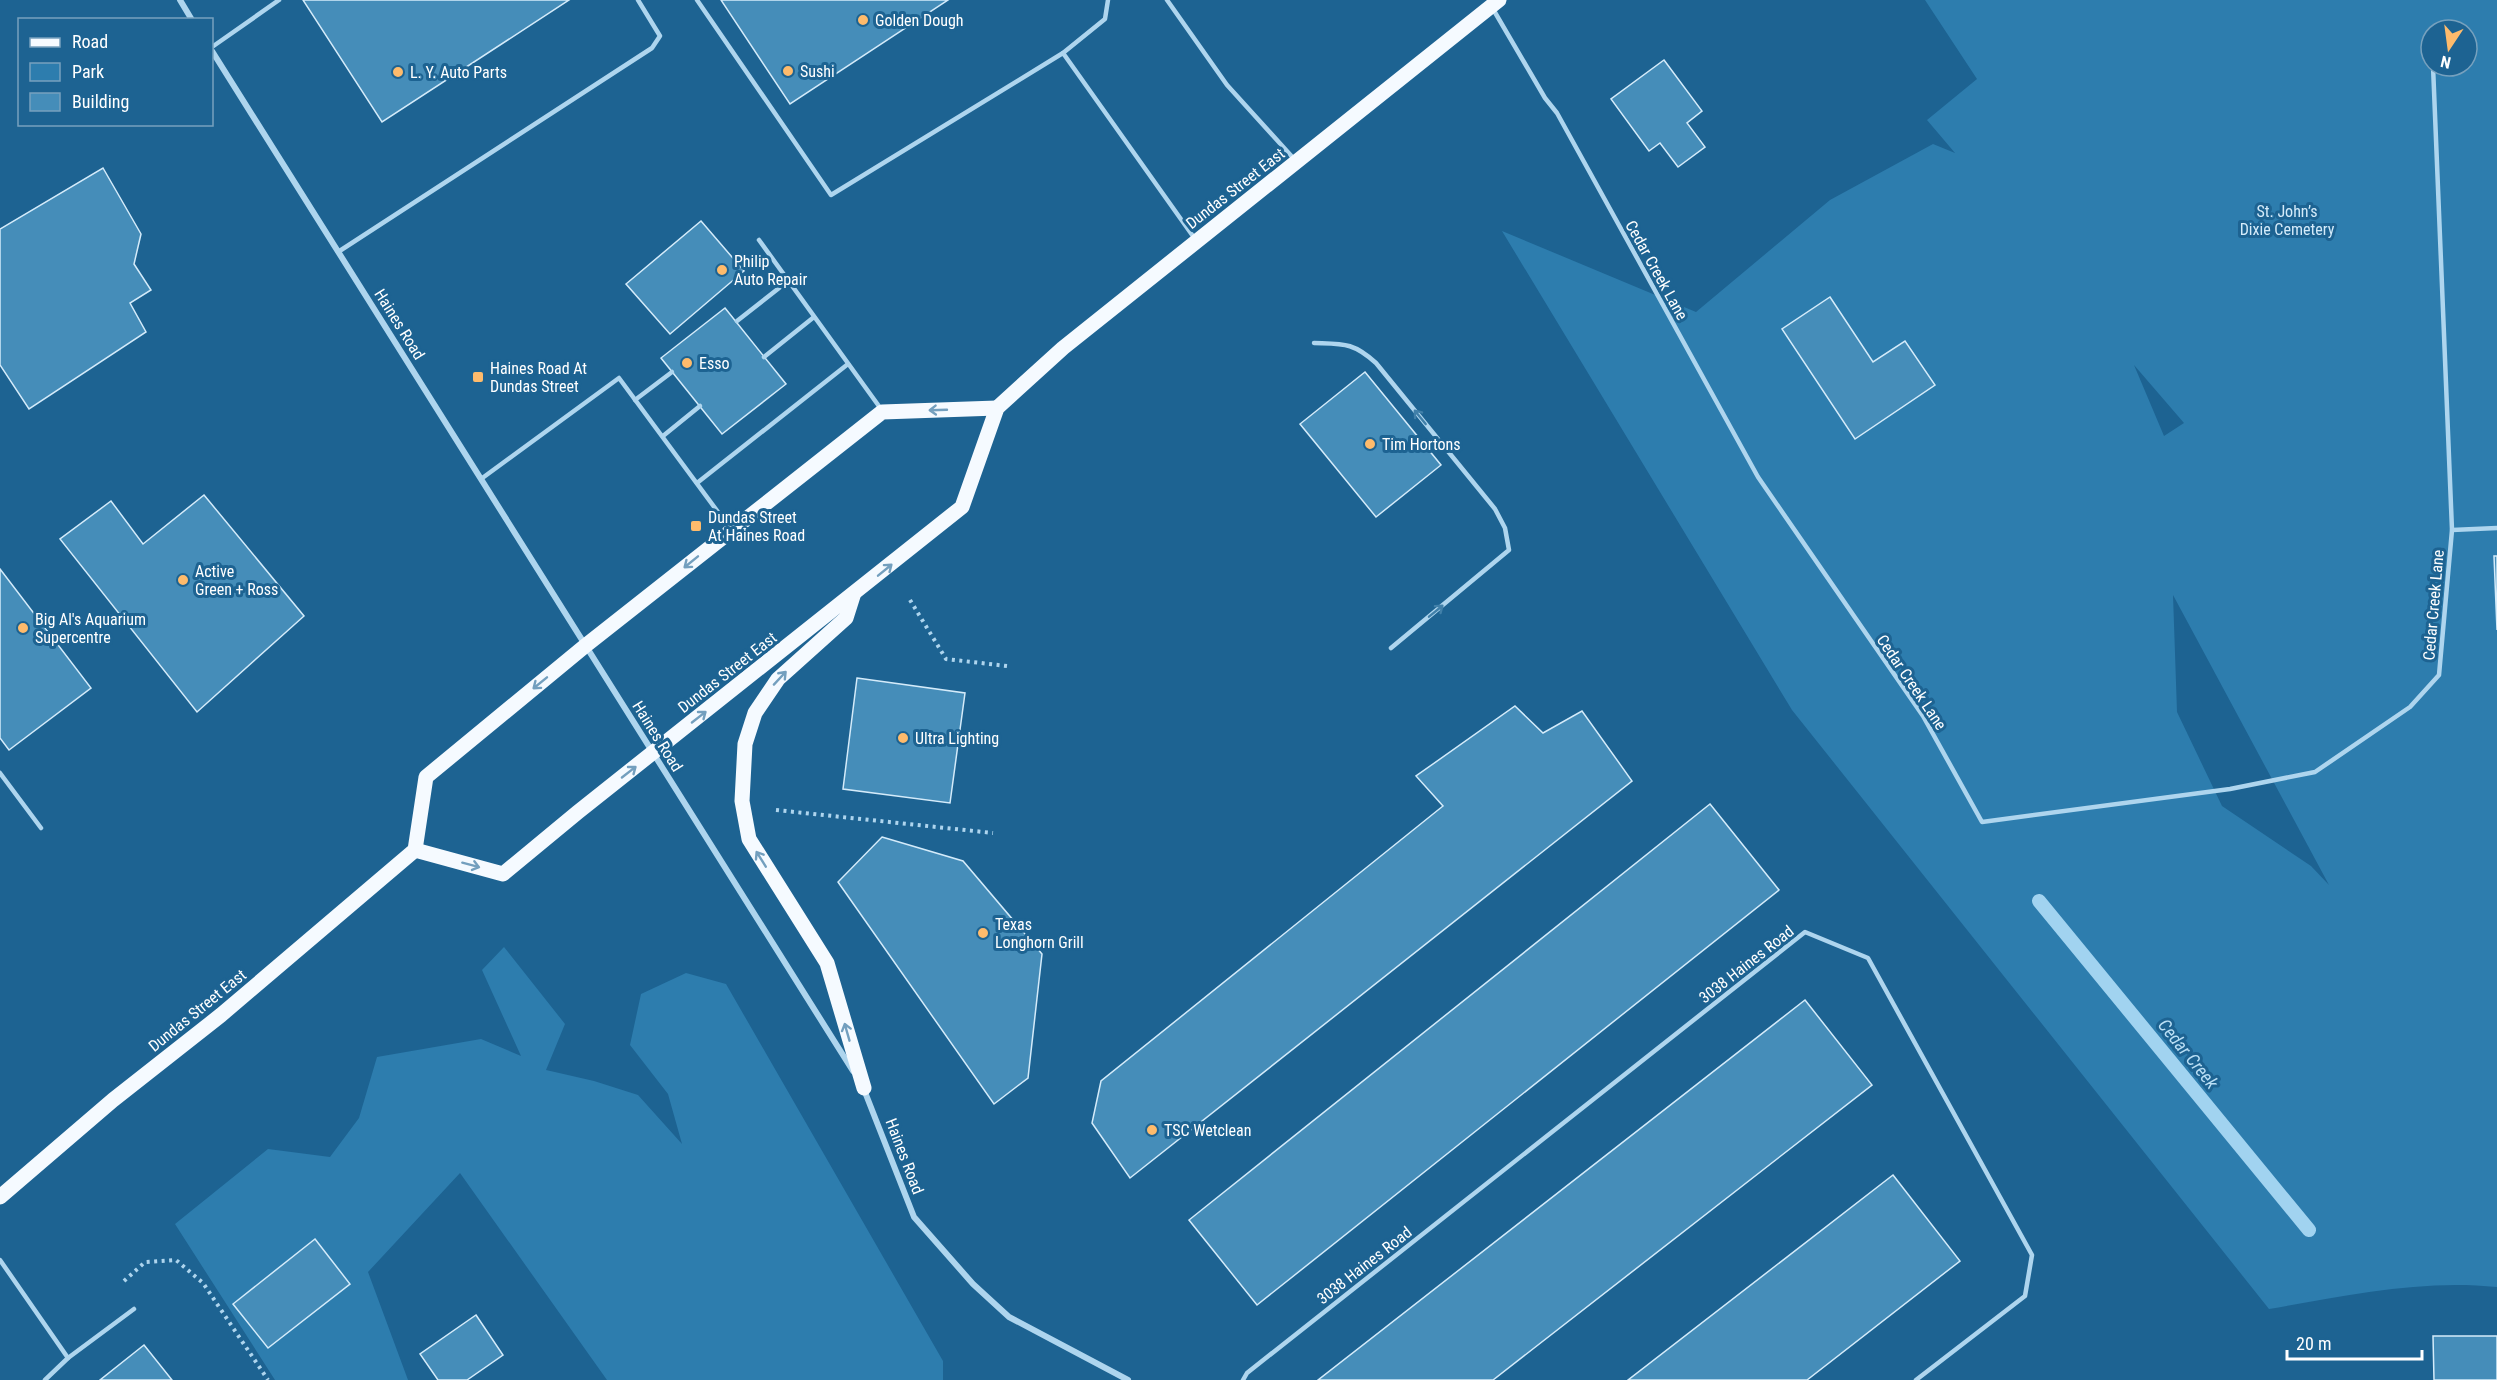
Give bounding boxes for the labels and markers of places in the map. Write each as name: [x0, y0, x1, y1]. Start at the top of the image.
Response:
place label: Golden Dough: [875, 11, 964, 30]
marker: Golden Dough: [856, 13, 870, 27]
place label: Sushi: [800, 62, 835, 81]
place label: L. Y. Auto Parts: [410, 63, 507, 82]
marker: Sushi: [781, 64, 795, 78]
marker: L. Y. Auto Parts: [391, 65, 405, 79]
place label: Philip Auto Repair: [734, 252, 807, 289]
marker: Philip Auto Repair: [715, 263, 729, 277]
place label: Esso: [699, 354, 730, 373]
marker: Esso: [680, 356, 694, 370]
place label: Haines Road At Dundas Street: [490, 359, 587, 396]
marker: Haines Road At Dundas Street: [471, 370, 485, 384]
place label: Tim Hortons: [1382, 435, 1461, 454]
marker: Tim Hortons: [1363, 437, 1377, 451]
place label: Dundas Street At Haines Road: [708, 508, 805, 545]
marker: Dundas Street At Haines Road: [689, 519, 703, 533]
place label: Active Green + Ross: [195, 562, 278, 599]
marker: Active Green + Ross: [176, 573, 190, 587]
place label: Big Al's Aquarium Supercentre: [35, 610, 146, 647]
marker: Big Al's Aquarium Supercentre: [16, 621, 30, 635]
place label: Ultra Lighting: [915, 729, 999, 748]
marker: Ultra Lighting: [896, 731, 910, 745]
place label: Texas Longhorn Grill: [995, 915, 1084, 952]
marker: Texas Longhorn Grill: [976, 926, 990, 940]
place label: TSC Wetclean: [1164, 1121, 1251, 1140]
marker: TSC Wetclean: [1145, 1123, 1159, 1137]

